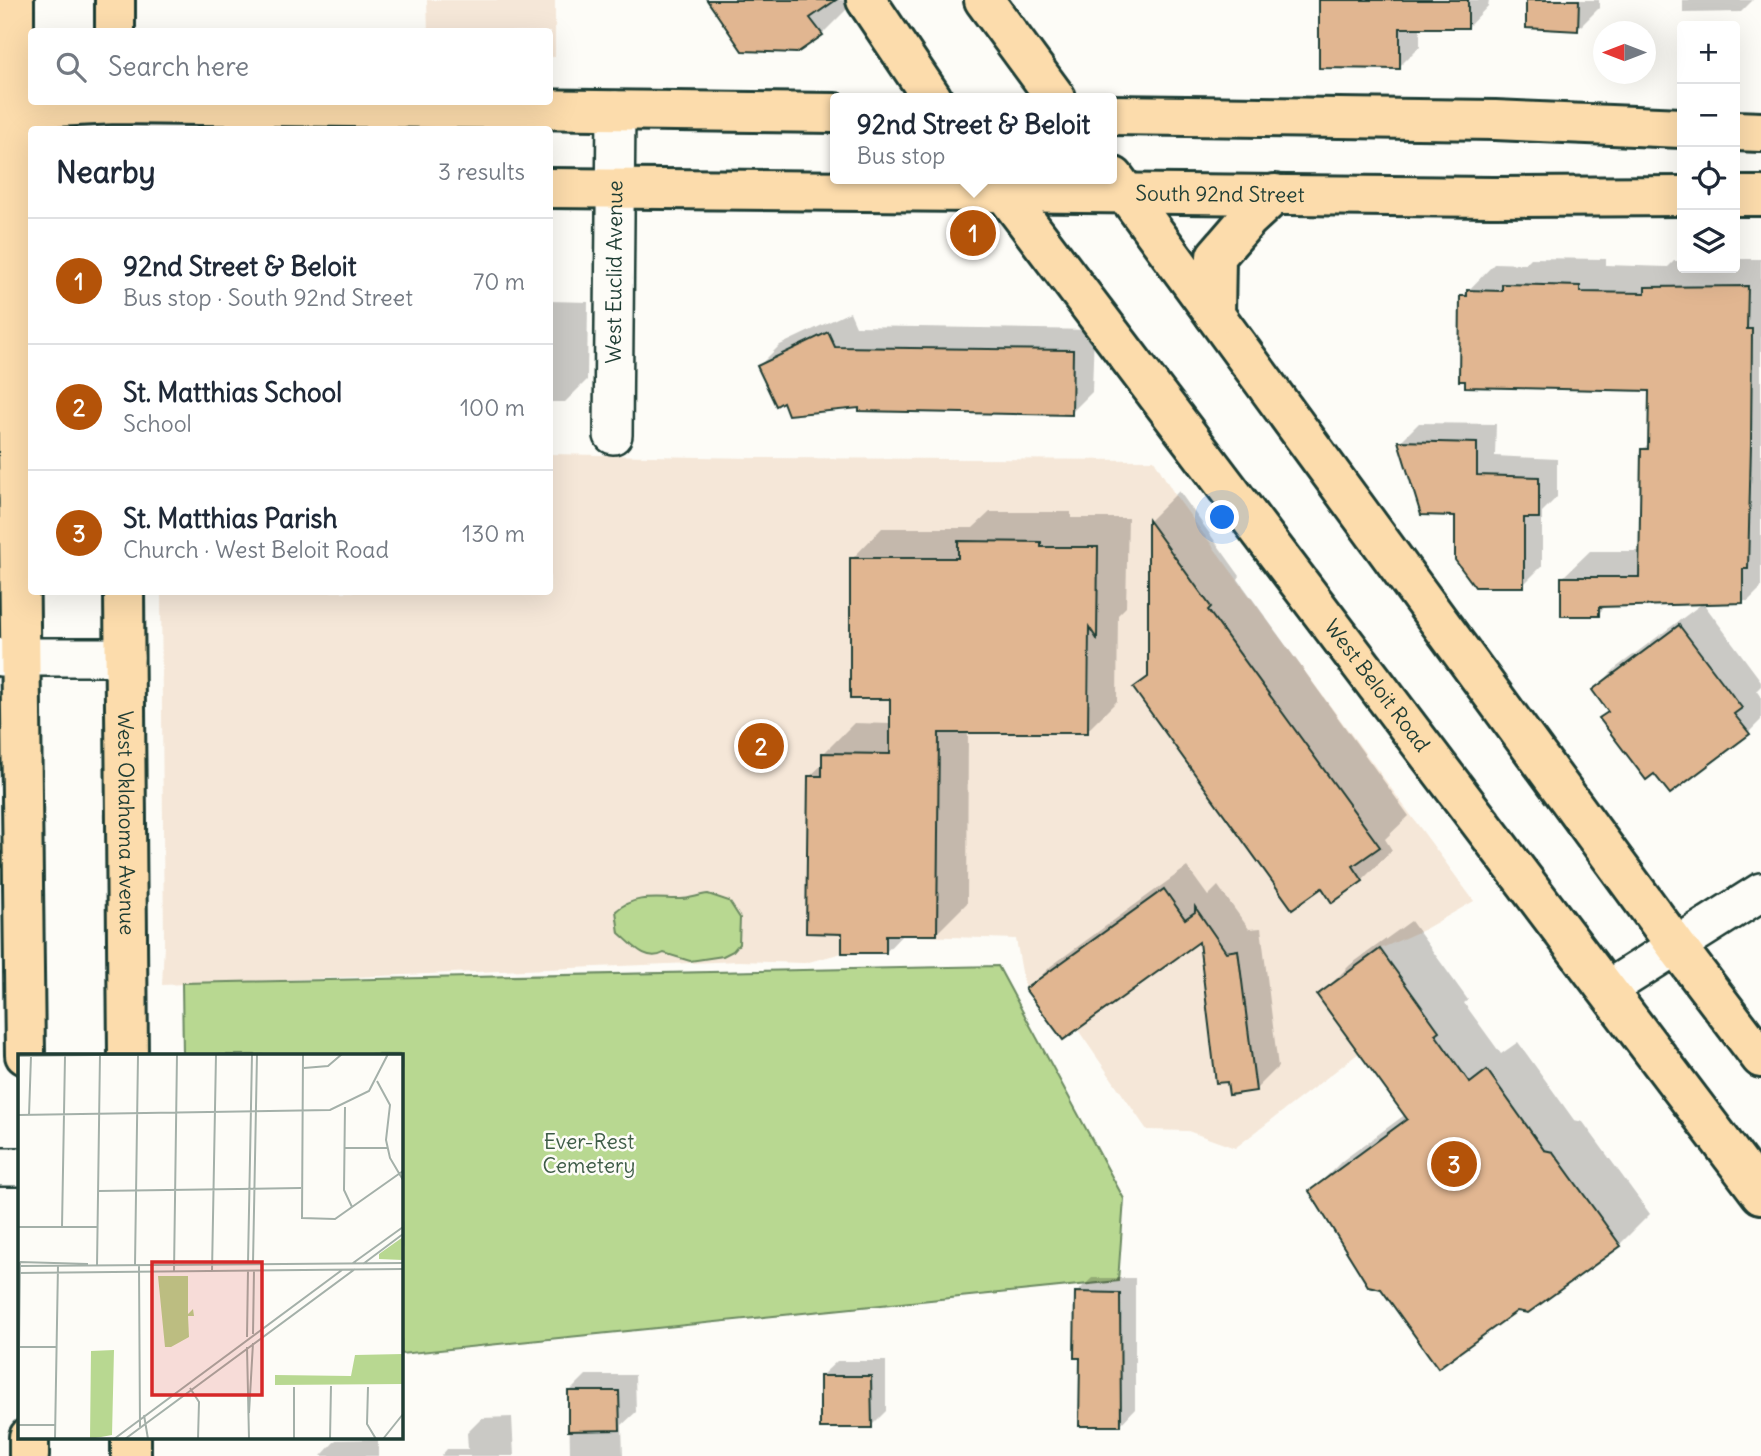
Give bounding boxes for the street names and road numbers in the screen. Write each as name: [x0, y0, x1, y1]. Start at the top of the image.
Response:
street label: West Euclid Avenue: [600, 180, 628, 364]
street label: South 92nd Street: [1135, 180, 1305, 208]
street label: West Beloit Road: [1319, 614, 1436, 757]
street label: West Oklahoma Avenue: [112, 710, 141, 935]

